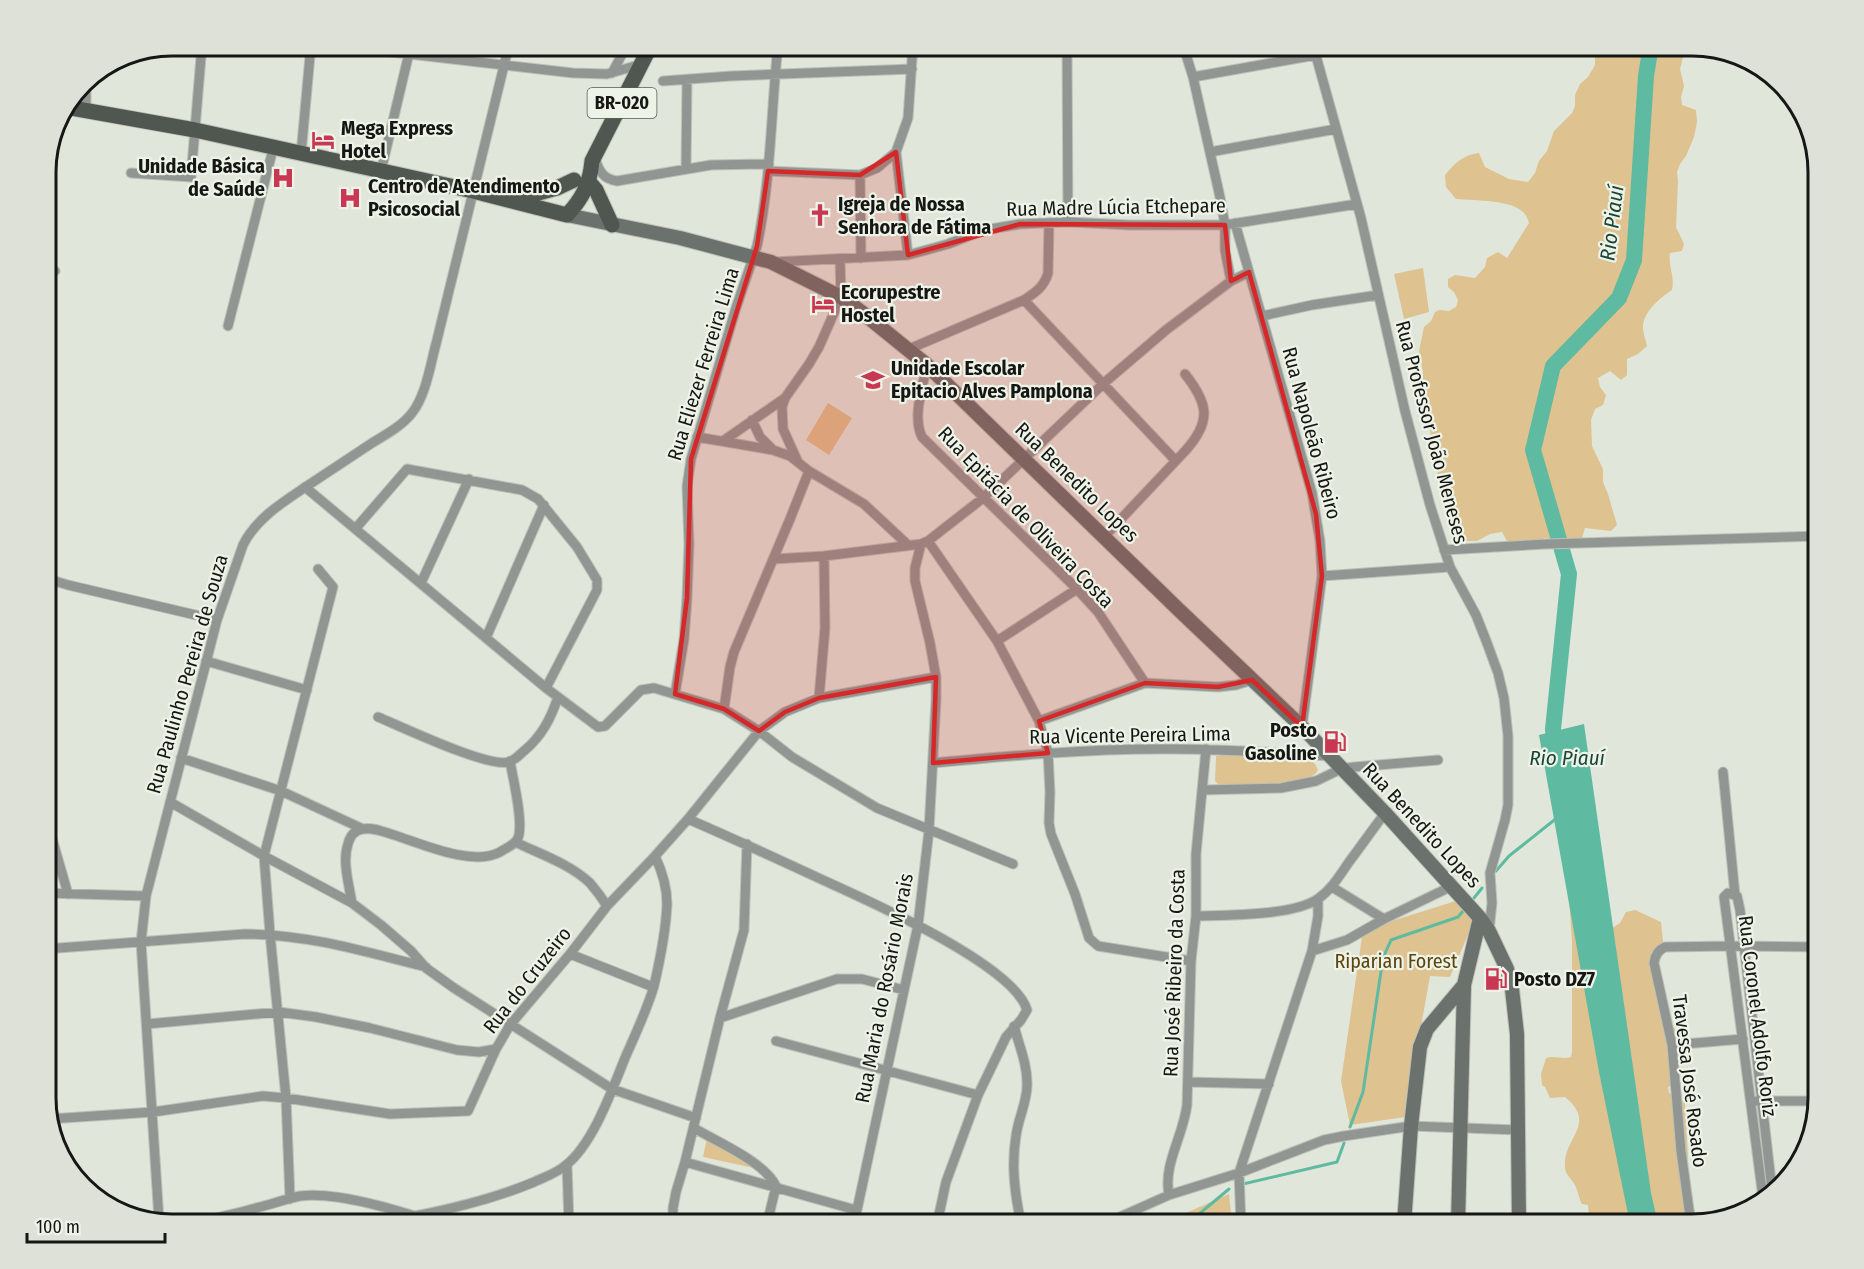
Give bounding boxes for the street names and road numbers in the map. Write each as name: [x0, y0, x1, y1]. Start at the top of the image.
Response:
road number: BR-020: [588, 88, 656, 118]
street label: Rua Madre Lúcia Etchepare: [1006, 193, 1226, 221]
street label: Rua Eliezer Ferreira Lima: [662, 265, 744, 463]
street label: Rua Professor João Meneses: [1391, 318, 1473, 546]
street label: Rua Napoleão Ribeiro: [1277, 344, 1347, 522]
street label: Rua Benedito Lopes: [1010, 417, 1144, 547]
street label: Rua Epitácia de Oliveira Costa: [933, 421, 1119, 613]
street label: Rua Paulinho Pereira de Souza: [141, 552, 233, 796]
street label: Rua Vicente Pereira Lima: [1029, 721, 1231, 749]
street label: Rua Benedito Lopes: [1358, 757, 1486, 893]
street label: Rua José Ribeiro da Costa: [1158, 868, 1190, 1078]
street label: Rua Maria do Rosário Morais: [850, 871, 918, 1105]
street label: Rua Coronel Adolfo Roriz: [1734, 914, 1782, 1118]
street label: Rua do Cruzeiro: [478, 922, 576, 1038]
street label: Travessa José Rosado: [1667, 993, 1713, 1169]

